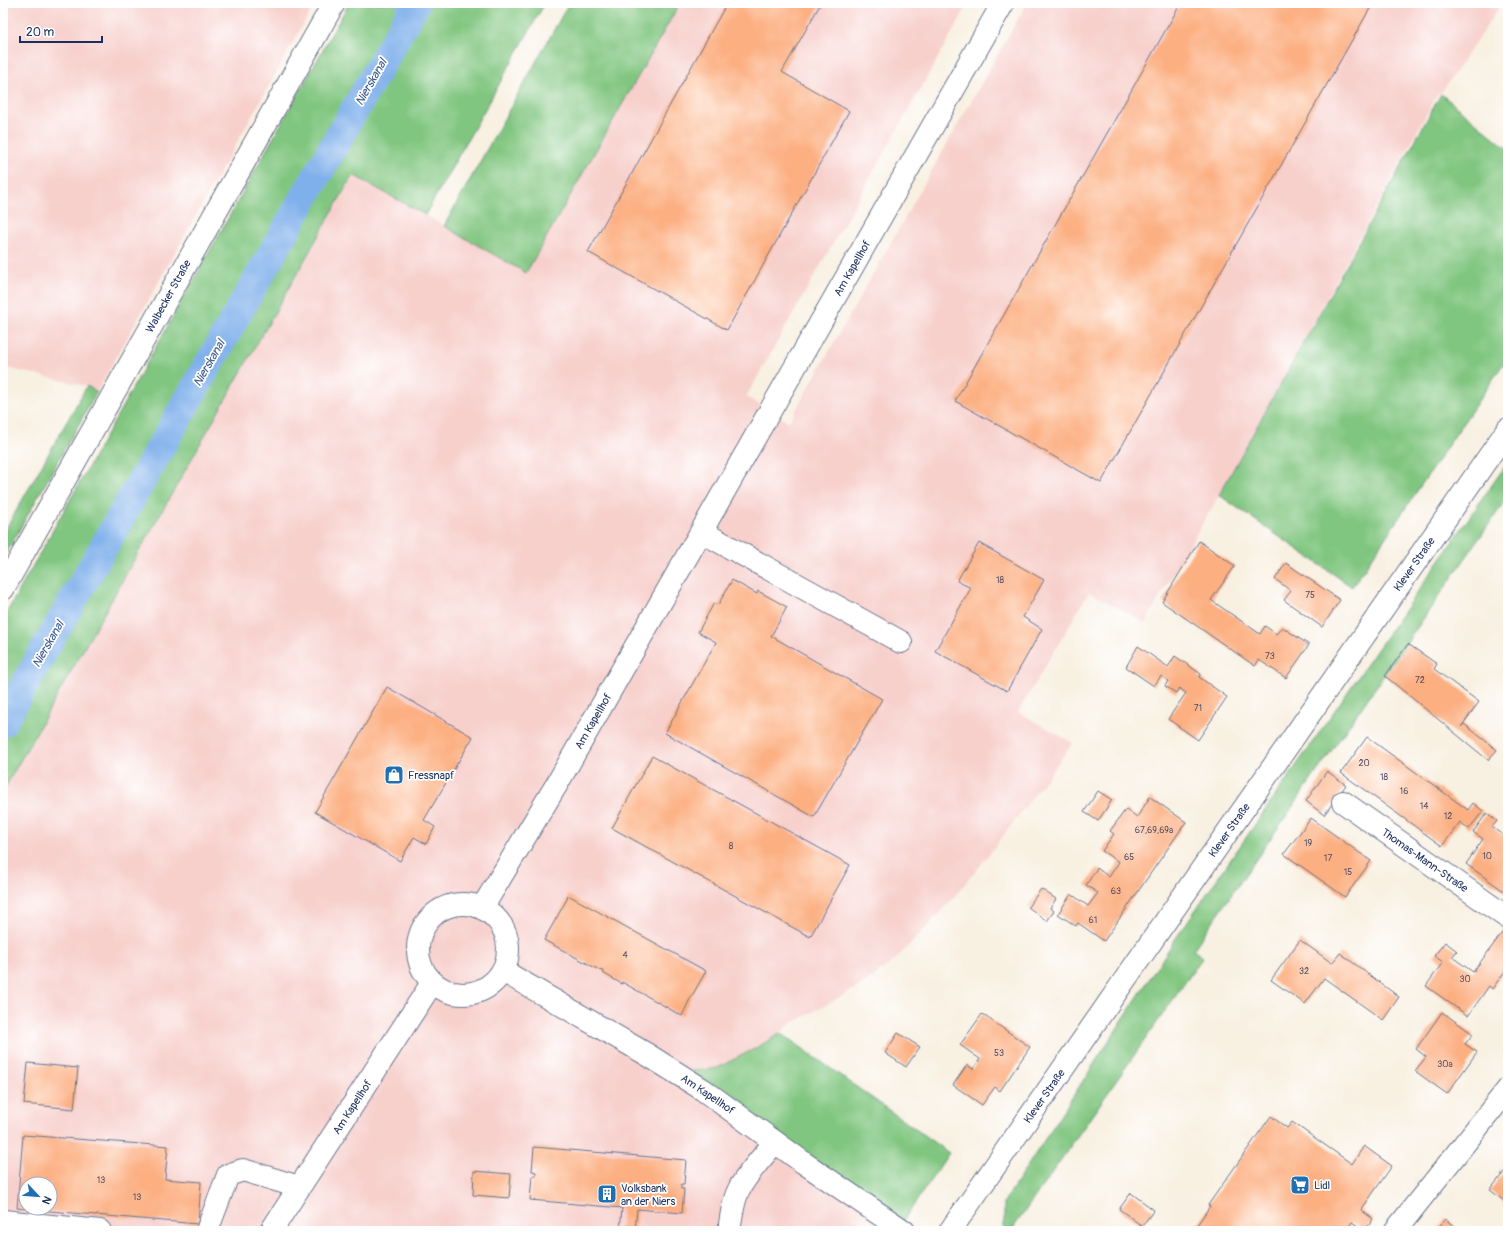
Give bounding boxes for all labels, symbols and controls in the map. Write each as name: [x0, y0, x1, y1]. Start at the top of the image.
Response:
scale bar: [20, 18, 102, 44]
text: 20 m: [26, 25, 55, 40]
water label: Nierskanal: [352, 55, 391, 108]
street label: Am Kapellhof: [831, 238, 874, 298]
street label: Walbecker Straße: [143, 257, 194, 335]
water label: Nierskanal: [190, 336, 229, 389]
street label: Klever Straße: [1391, 534, 1438, 594]
house number: 18: [996, 575, 1004, 586]
house number: 75: [1305, 590, 1315, 601]
water label: Nierskanal: [29, 617, 68, 670]
house number: 73: [1265, 651, 1275, 662]
house number: 72: [1415, 675, 1425, 686]
street label: Am Kapellhof: [572, 691, 615, 751]
house number: 71: [1194, 703, 1202, 714]
house number: 20: [1358, 758, 1370, 769]
shop icon: Fressnapf: [383, 764, 405, 786]
place label: Fressnapf: [408, 769, 455, 782]
house number: 18: [1380, 772, 1388, 783]
house number: 16: [1400, 786, 1408, 797]
street label: Klever Straße: [1206, 800, 1253, 860]
house number: 14: [1420, 801, 1429, 812]
house number: 12: [1444, 811, 1452, 822]
house number: 67,69,69a: [1135, 825, 1173, 836]
street label: Thomas-Mann-Straße: [1379, 826, 1471, 895]
house number: 19: [1304, 838, 1312, 849]
house number: 8: [729, 841, 734, 852]
house number: 10: [1482, 851, 1492, 862]
house number: 65: [1124, 852, 1134, 863]
house number: 17: [1324, 853, 1332, 864]
house number: 15: [1344, 867, 1352, 878]
house number: 63: [1111, 886, 1121, 897]
house number: 61: [1089, 915, 1097, 926]
house number: 4: [622, 950, 628, 961]
house number: 32: [1299, 966, 1309, 977]
house number: 30: [1459, 974, 1471, 985]
house number: 53: [994, 1048, 1004, 1059]
house number: 30a: [1437, 1059, 1453, 1070]
street label: Klever Straße: [1021, 1066, 1068, 1126]
street label: Am Kapellhof: [678, 1072, 738, 1117]
street label: Am Kapellhof: [330, 1077, 375, 1137]
supermarket icon: Lidl: [1289, 1174, 1311, 1196]
house number: 13: [97, 1175, 105, 1186]
north arrow: [18, 1176, 58, 1216]
place label: Lidl: [1314, 1179, 1330, 1192]
place label: Volksbank an der Niers: [621, 1182, 675, 1208]
building icon: Volksbank an der Niers: [596, 1183, 618, 1205]
house number: 13: [133, 1192, 141, 1203]
text: N: [39, 1194, 54, 1207]

